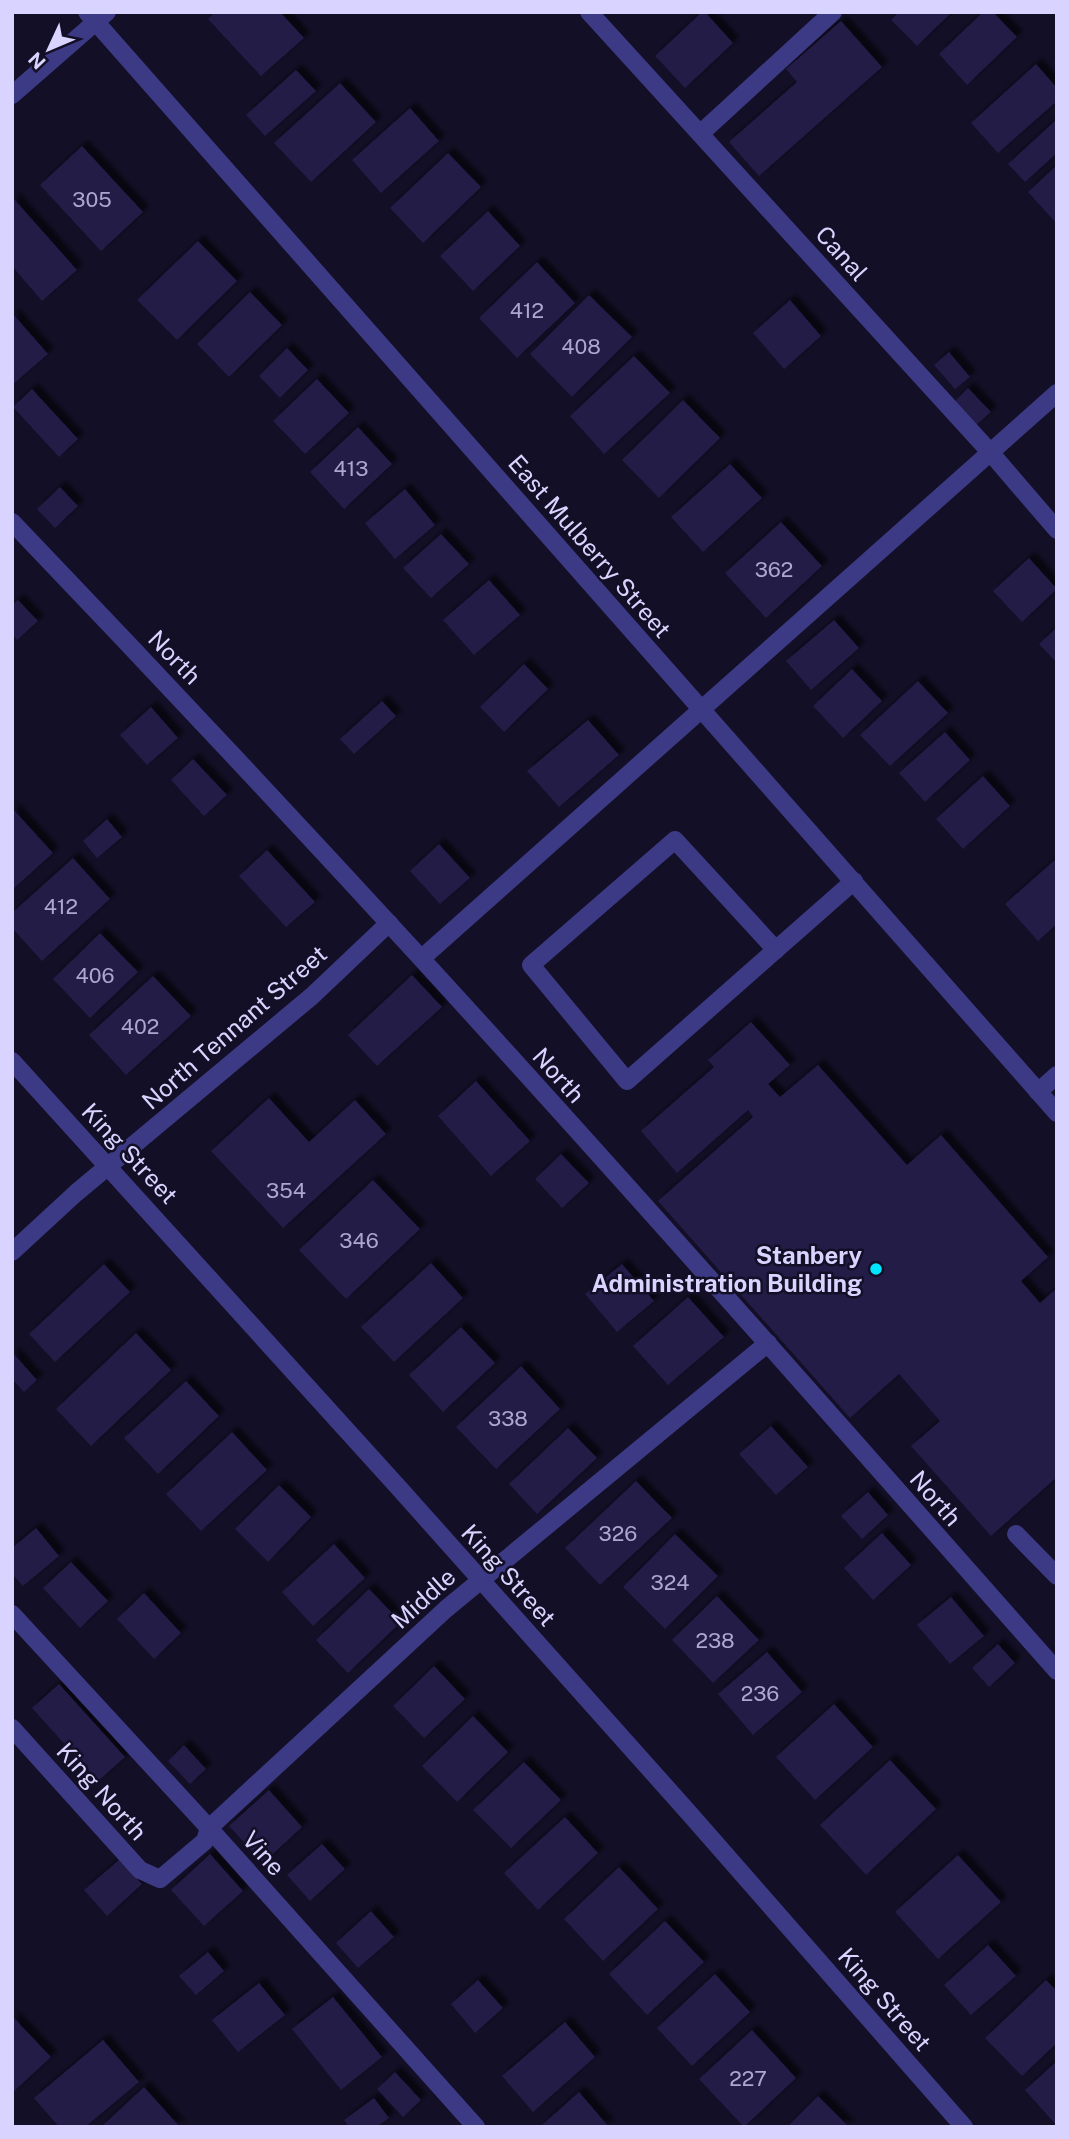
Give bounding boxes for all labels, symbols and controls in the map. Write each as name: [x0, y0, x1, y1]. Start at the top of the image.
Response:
north arrow: [14, 14, 84, 84]
text: N: [24, 48, 50, 74]
house number: 305: [72, 187, 112, 212]
street label: Canal: [810, 220, 874, 286]
house number: 412: [510, 298, 544, 323]
house number: 408: [561, 334, 601, 359]
street label: East Mulberry Street: [503, 449, 677, 643]
house number: 413: [334, 456, 368, 481]
house number: 362: [755, 557, 793, 582]
street label: North: [143, 624, 207, 690]
house number: 412: [44, 894, 78, 919]
street label: North Tennant Street: [136, 939, 332, 1115]
house number: 406: [76, 963, 115, 988]
house number: 402: [121, 1014, 159, 1039]
street label: North: [527, 1042, 591, 1108]
street label: King Street: [76, 1097, 184, 1209]
house number: 354: [266, 1178, 306, 1203]
house number: 346: [339, 1228, 379, 1253]
place label: Stanbery Administration Building: [592, 1241, 862, 1297]
marker: Stanbery Administration Building: [868, 1261, 884, 1277]
house number: 338: [488, 1406, 528, 1431]
street label: North: [905, 1465, 967, 1531]
street label: King Street: [456, 1518, 562, 1632]
house number: 326: [599, 1521, 637, 1546]
street label: Middle: [385, 1562, 461, 1634]
house number: 324: [651, 1570, 689, 1595]
house number: 238: [695, 1628, 735, 1653]
house number: 236: [741, 1681, 779, 1706]
street label: King North: [51, 1737, 153, 1845]
street label: Vine: [237, 1825, 291, 1881]
street label: King Street: [833, 1942, 937, 2056]
house number: 227: [729, 2066, 767, 2091]

